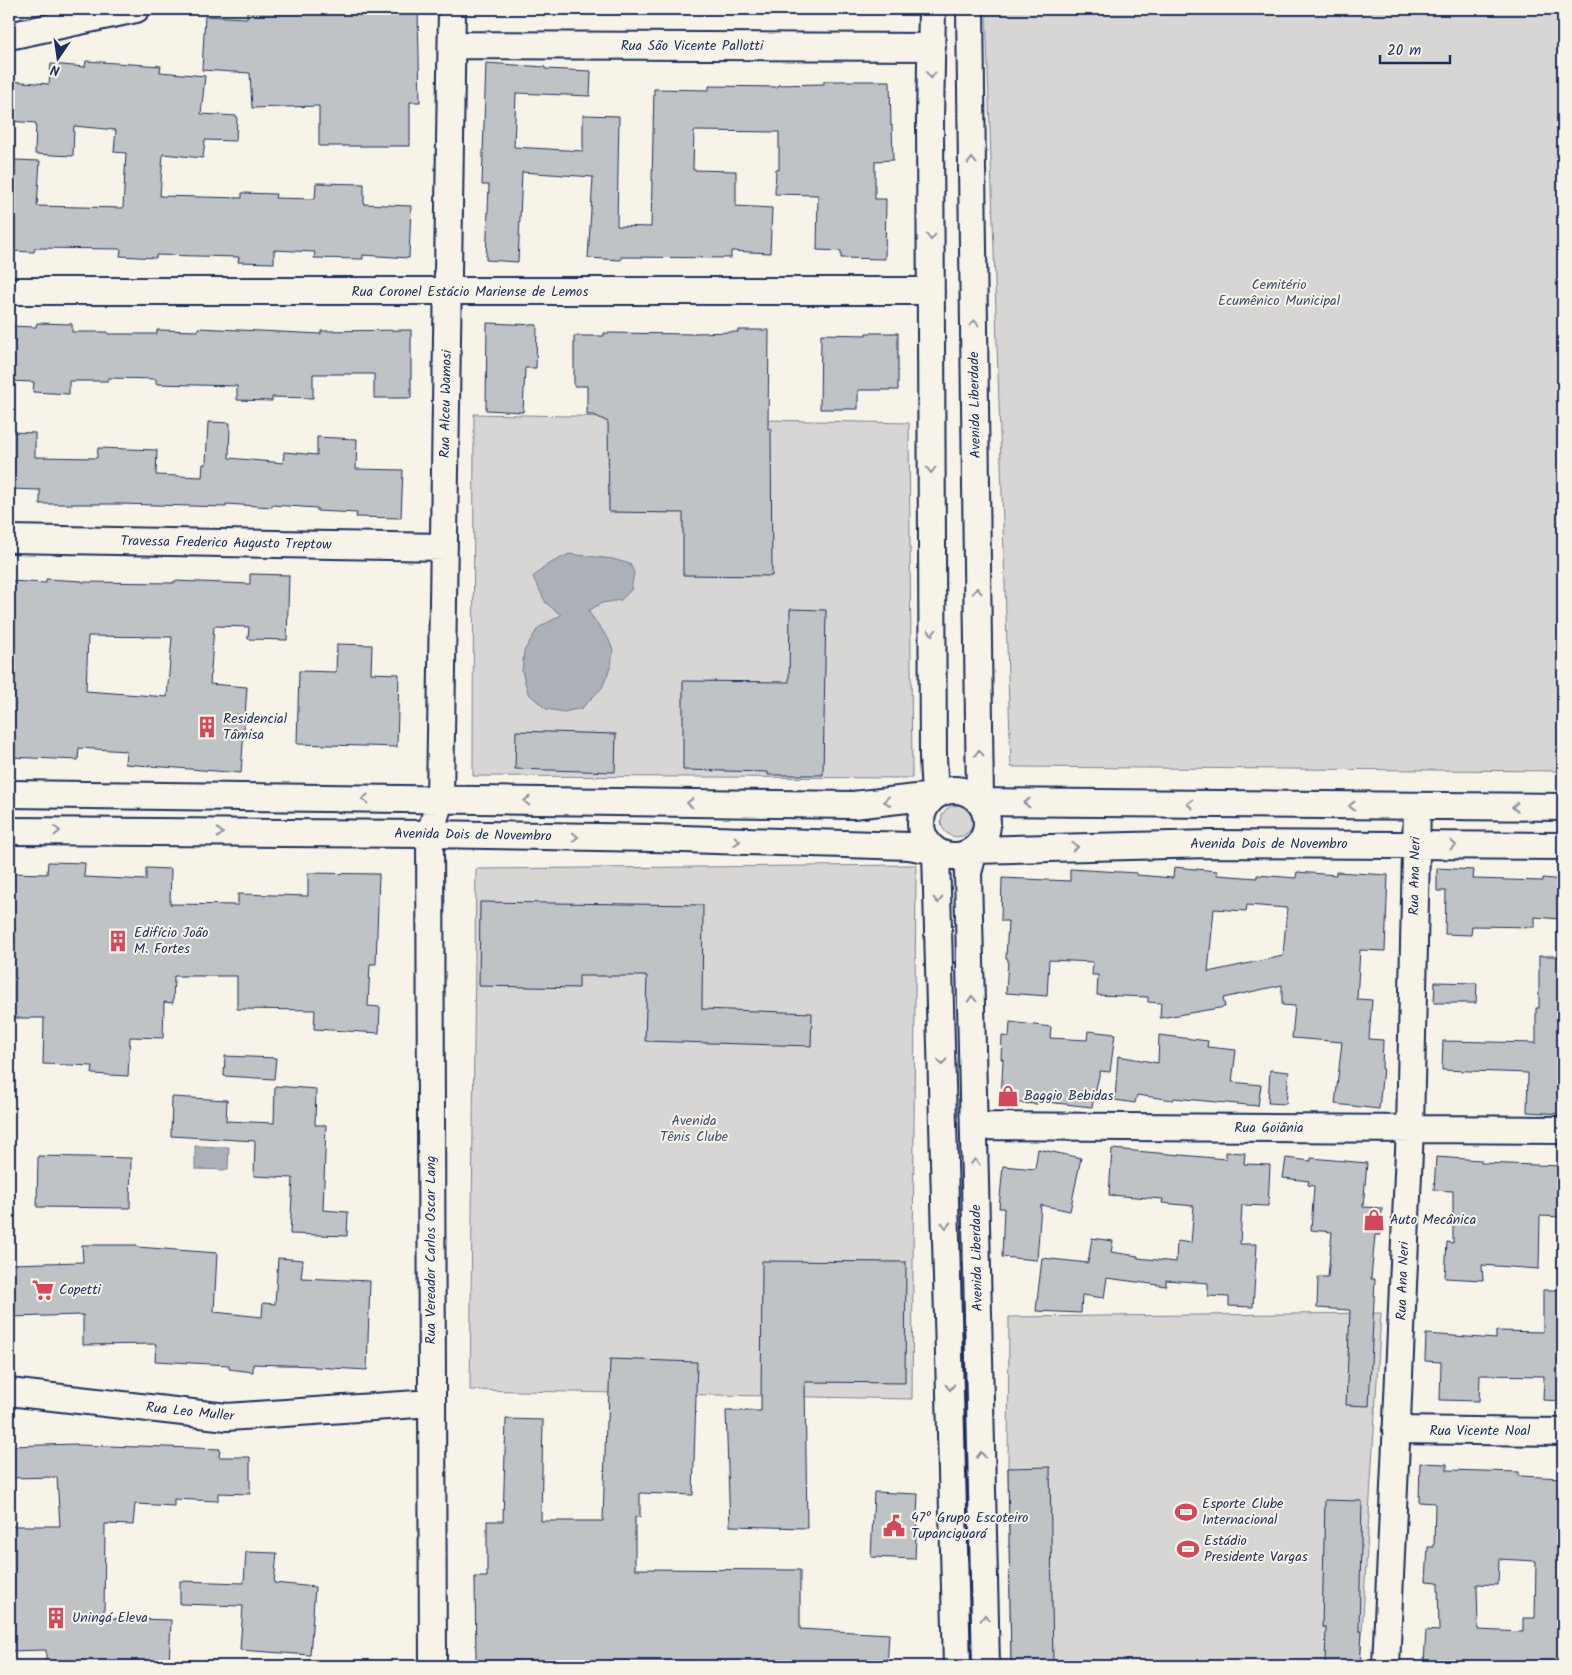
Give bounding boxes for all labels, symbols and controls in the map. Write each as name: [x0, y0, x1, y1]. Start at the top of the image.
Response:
north arrow: [32, 32, 82, 82]
scale bar: [1380, 32, 1450, 64]
street label: Rua São Vicente Pallotti: [621, 35, 764, 57]
text: 20 m: [1387, 39, 1421, 63]
text: N: [48, 58, 62, 81]
one-way arrow: [926, 72, 936, 79]
one-way arrow: [967, 157, 977, 164]
one-way arrow: [926, 234, 936, 242]
park label: Cemitério Ecumênico Municipal: [1218, 274, 1341, 312]
street label: Rua Coronel Estácio Mariense de Lemos: [352, 281, 588, 303]
one-way arrow: [969, 319, 979, 327]
street label: Rua Alceu Wamosi: [434, 349, 458, 458]
street label: Avenida Liberdade: [963, 351, 987, 459]
one-way arrow: [926, 466, 936, 474]
street label: Travessa Frederico Augusto Treptow: [120, 530, 332, 556]
one-way arrow: [972, 587, 982, 594]
one-way arrow: [927, 629, 937, 637]
place label: Residencial Tâmisa: [223, 708, 288, 746]
building icon: Residencial Tâmisa: [194, 714, 220, 740]
one-way arrow: [974, 749, 984, 757]
one-way arrow: [360, 793, 368, 804]
one-way arrow: [523, 795, 531, 806]
one-way arrow: [883, 795, 891, 806]
one-way arrow: [685, 797, 693, 808]
one-way arrow: [1023, 798, 1030, 808]
one-way arrow: [1185, 799, 1193, 809]
one-way arrow: [1348, 800, 1356, 811]
one-way arrow: [1510, 802, 1518, 812]
street label: Avenida Dois de Novembro: [394, 823, 552, 847]
one-way arrow: [54, 826, 62, 836]
one-way arrow: [216, 828, 224, 838]
one-way arrow: [572, 832, 579, 842]
street label: Avenida Dois de Novembro: [1190, 833, 1348, 855]
one-way arrow: [734, 835, 742, 846]
street label: Rua Ana Neri: [1403, 836, 1427, 916]
one-way arrow: [1449, 840, 1457, 850]
one-way arrow: [1072, 842, 1080, 853]
one-way arrow: [932, 896, 943, 904]
place label: Edifício João M. Fortes: [134, 922, 208, 960]
building icon: Edifício João M. Fortes: [105, 928, 131, 954]
one-way arrow: [966, 995, 977, 1003]
one-way arrow: [937, 1059, 947, 1067]
shop icon: Baggio Bebidas: [995, 1083, 1021, 1109]
place label: Baggio Bebidas: [1024, 1085, 1114, 1107]
park label: Avenida Tênis Clube: [660, 1110, 729, 1148]
street label: Rua Goiânia: [1234, 1117, 1304, 1139]
street label: Rua Vereador Carlos Oscar Lang: [420, 1156, 442, 1344]
one-way arrow: [970, 1157, 980, 1165]
street label: Avenida Liberdade: [965, 1204, 989, 1312]
shop icon: Auto Mecânica: [1361, 1207, 1387, 1233]
place label: Auto Mecânica: [1390, 1209, 1476, 1231]
one-way arrow: [941, 1221, 951, 1229]
street label: Rua Ana Neri: [1391, 1240, 1415, 1321]
supermarket icon: Copetti: [30, 1277, 56, 1303]
place label: Copetti: [59, 1279, 102, 1301]
one-way arrow: [945, 1384, 955, 1391]
street label: Rua Leo Muller: [145, 1396, 237, 1428]
street label: Rua Vicente Noal: [1429, 1420, 1531, 1442]
one-way arrow: [976, 1451, 986, 1458]
place label: Esporte Clube Internacional: [1202, 1493, 1284, 1531]
sports icon: Esporte Clube Internacional: [1173, 1499, 1199, 1525]
place label: 47º Grupo Escoteiro Tupanciguará: [911, 1507, 1028, 1545]
public building icon: 47º Grupo Escoteiro Tupanciguará: [881, 1513, 907, 1539]
place label: Estádio Presidente Vargas: [1204, 1530, 1308, 1568]
sports icon: Estádio Presidente Vargas: [1175, 1536, 1201, 1562]
building icon: Uningá Eleva: [43, 1605, 69, 1631]
place label: Uningá Eleva: [72, 1607, 148, 1629]
one-way arrow: [979, 1613, 990, 1621]

